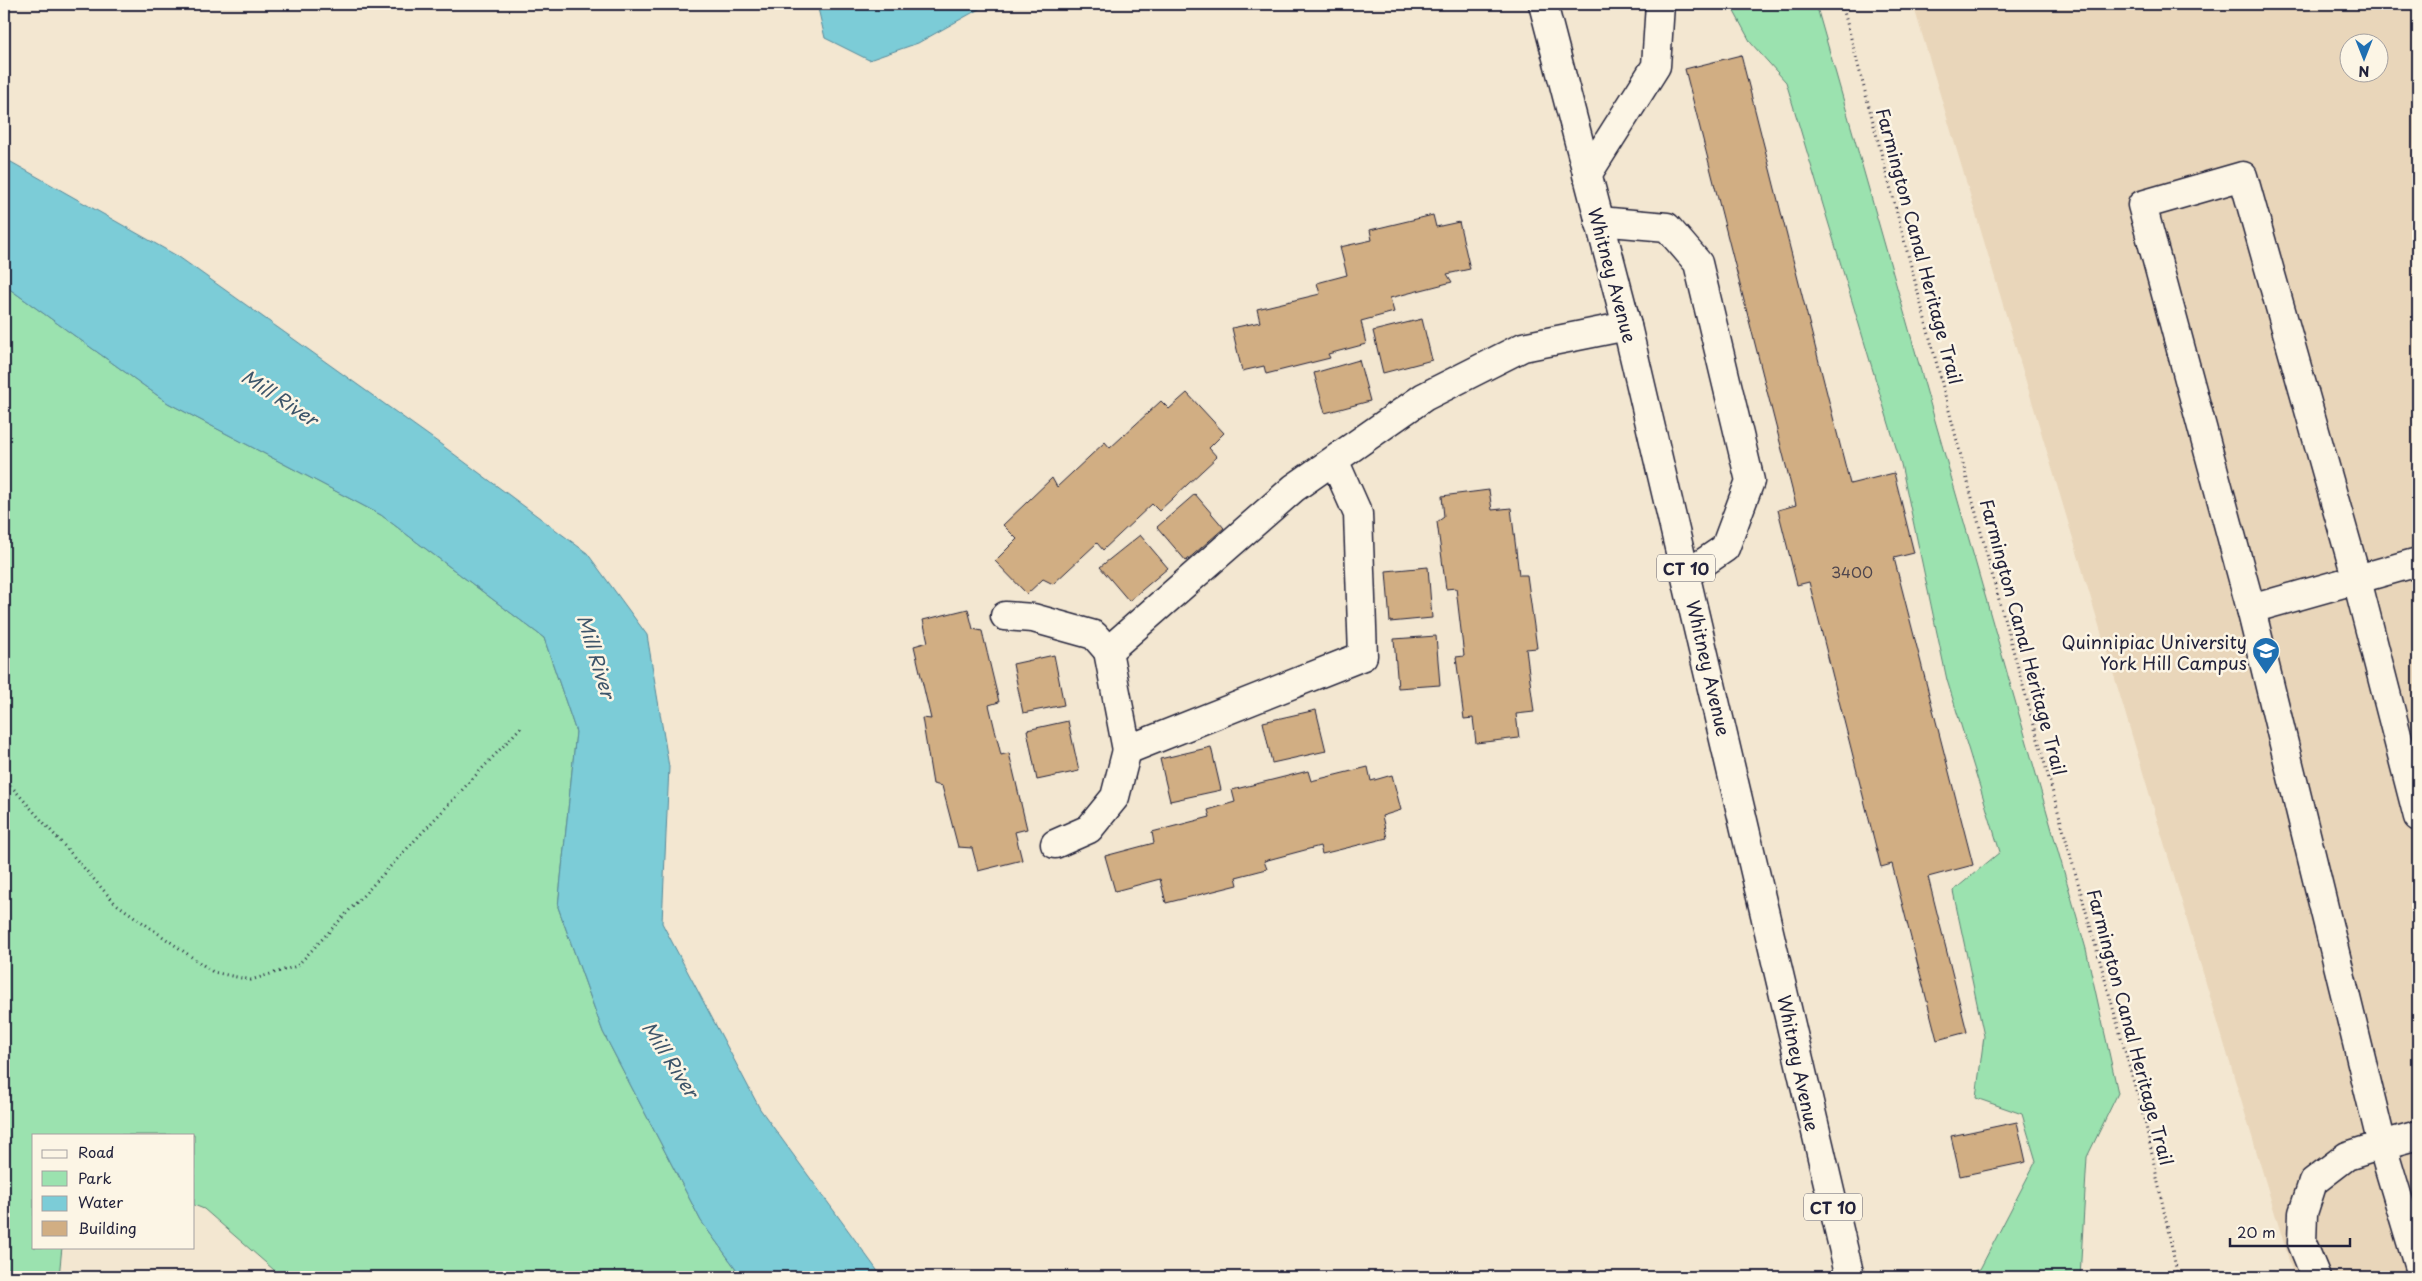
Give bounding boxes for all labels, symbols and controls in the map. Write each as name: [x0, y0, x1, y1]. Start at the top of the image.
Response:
north arrow: [2340, 32, 2390, 82]
text: N: [2358, 61, 2370, 82]
street label: Farmington Canal Heritage Trail: [1870, 105, 1970, 387]
street label: Whitney Avenue: [1582, 205, 1644, 346]
water label: Mill River: [236, 362, 326, 433]
street label: Farmington Canal Heritage Trail: [1974, 496, 2074, 778]
road number: CT 10: [1657, 554, 1715, 582]
house number: 3400: [1831, 560, 1873, 583]
street label: Whitney Avenue: [1680, 597, 1738, 739]
water label: Mill River: [571, 611, 624, 703]
place label: Quinnipiac University York Hill Campus: [2062, 628, 2247, 676]
school or university icon: Quinnipiac University York Hill Campus: [2251, 636, 2281, 675]
street label: Farmington Canal Heritage Trail: [2081, 886, 2181, 1168]
street label: Whitney Avenue: [1771, 992, 1827, 1134]
water label: Mill River: [636, 1015, 707, 1105]
legend: [32, 1134, 195, 1248]
text: Road: [78, 1140, 114, 1163]
text: Park: [78, 1166, 112, 1189]
text: Water: [78, 1190, 123, 1213]
road number: CT 10: [1804, 1194, 1862, 1220]
text: Building: [78, 1216, 137, 1239]
scale bar: [2230, 1216, 2350, 1248]
text: 20 m: [2237, 1220, 2276, 1243]

